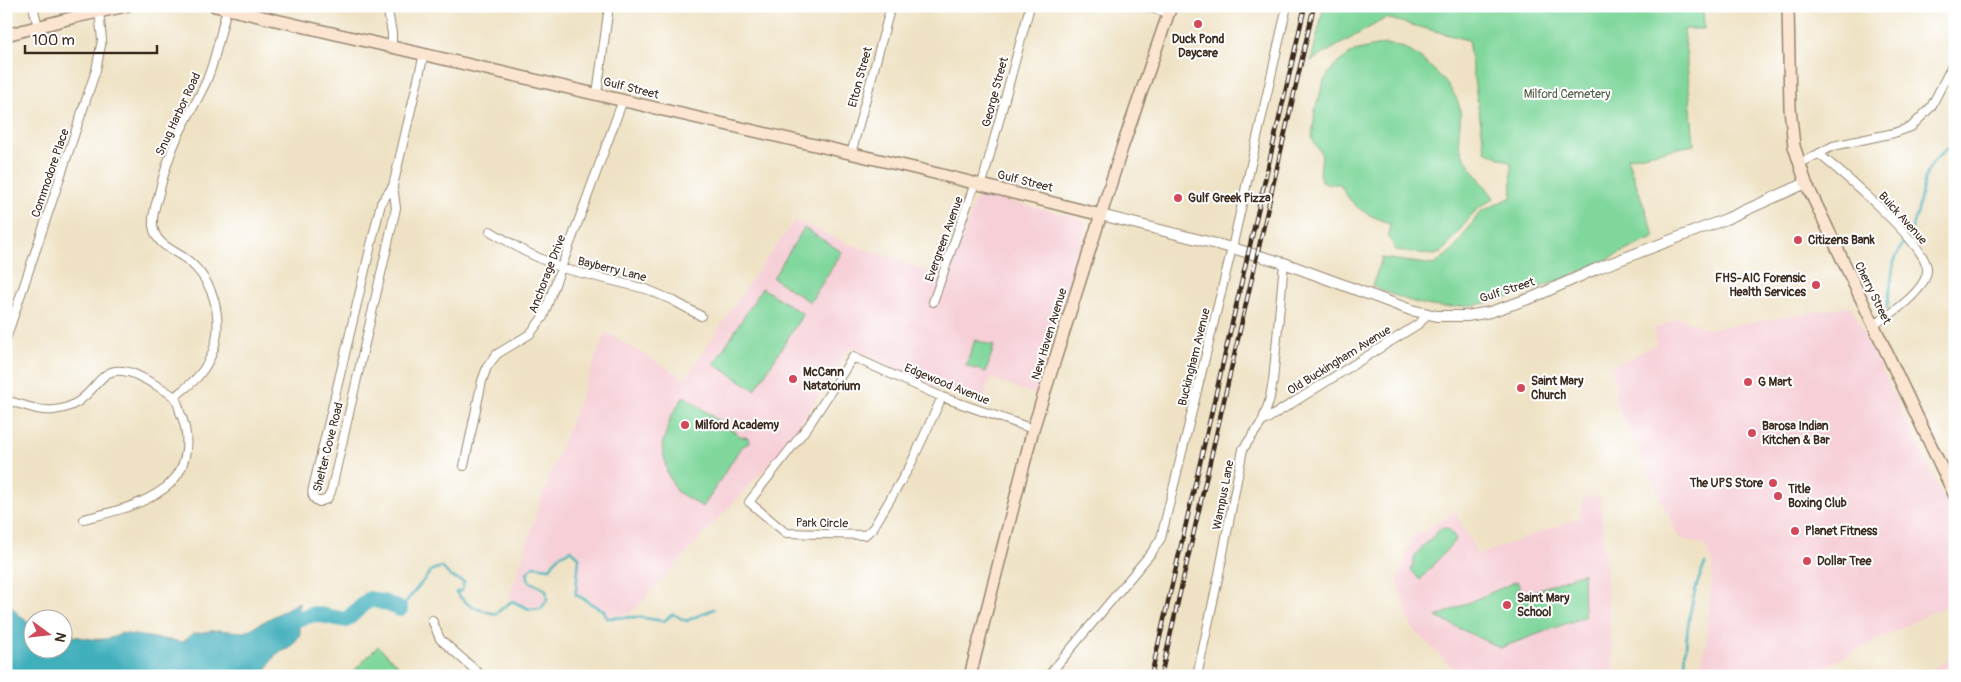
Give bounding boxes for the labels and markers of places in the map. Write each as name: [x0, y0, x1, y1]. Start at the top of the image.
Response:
marker: Duck Pond Daycare: [1192, 18, 1204, 30]
place label: Duck Pond Daycare: [1172, 32, 1224, 61]
place label: Gulf Greek Pizza: [1188, 191, 1271, 206]
marker: Gulf Greek Pizza: [1172, 192, 1184, 204]
place label: Citizens Bank: [1808, 233, 1876, 248]
marker: Citizens Bank: [1792, 234, 1804, 246]
place label: FHS-AIC Forensic Health Services: [1715, 271, 1807, 300]
marker: FHS-AIC Forensic Health Services: [1810, 279, 1822, 291]
place label: McCann Natatorium: [803, 365, 861, 394]
marker: McCann Natatorium: [787, 373, 799, 385]
place label: Saint Mary Church: [1531, 374, 1584, 403]
place label: G Mart: [1758, 375, 1793, 390]
marker: G Mart: [1742, 376, 1754, 388]
marker: Saint Mary Church: [1515, 382, 1527, 394]
place label: Milford Academy: [695, 418, 780, 433]
marker: Milford Academy: [679, 419, 691, 431]
place label: Barosa Indian Kitchen & Bar: [1762, 419, 1830, 448]
marker: Barosa Indian Kitchen & Bar: [1746, 427, 1758, 439]
place label: The UPS Store: [1689, 476, 1764, 491]
marker: The UPS Store: [1767, 477, 1779, 489]
place label: Title Boxing Club: [1787, 482, 1847, 511]
marker: Title Boxing Club: [1772, 490, 1784, 502]
place label: Planet Fitness: [1805, 524, 1878, 539]
marker: Planet Fitness: [1789, 525, 1801, 537]
place label: Dollar Tree: [1817, 554, 1872, 569]
marker: Dollar Tree: [1801, 555, 1813, 567]
place label: Saint Mary School: [1517, 591, 1570, 620]
marker: Saint Mary School: [1501, 599, 1513, 611]

